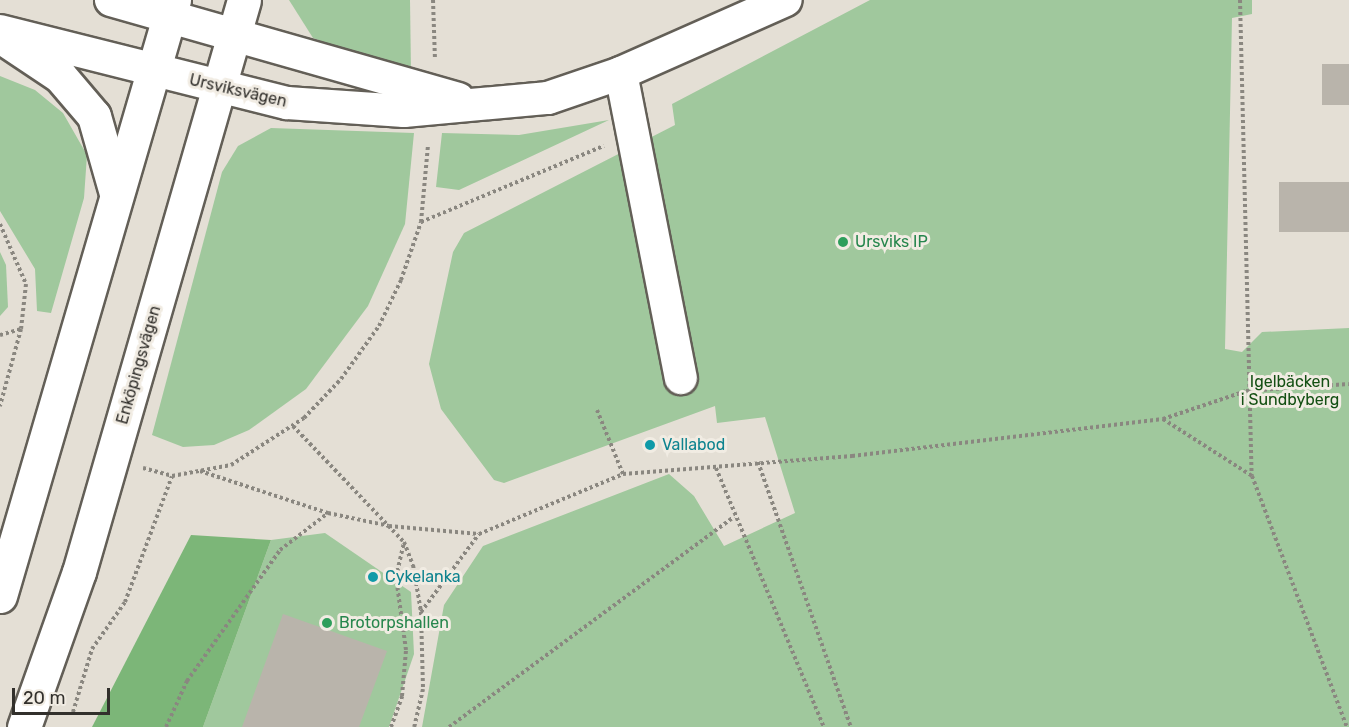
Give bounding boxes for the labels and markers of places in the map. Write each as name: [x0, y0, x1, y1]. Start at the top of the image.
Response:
place label: Ursviks IP: [855, 232, 928, 252]
marker: Ursviks IP: [836, 235, 850, 249]
place label: Vallabod: [662, 435, 725, 455]
marker: Vallabod: [643, 438, 657, 452]
place label: Cykelanka: [385, 567, 461, 587]
marker: Cykelanka: [366, 570, 380, 584]
place label: Brotorpshallen: [339, 613, 449, 633]
marker: Brotorpshallen: [320, 616, 334, 630]

